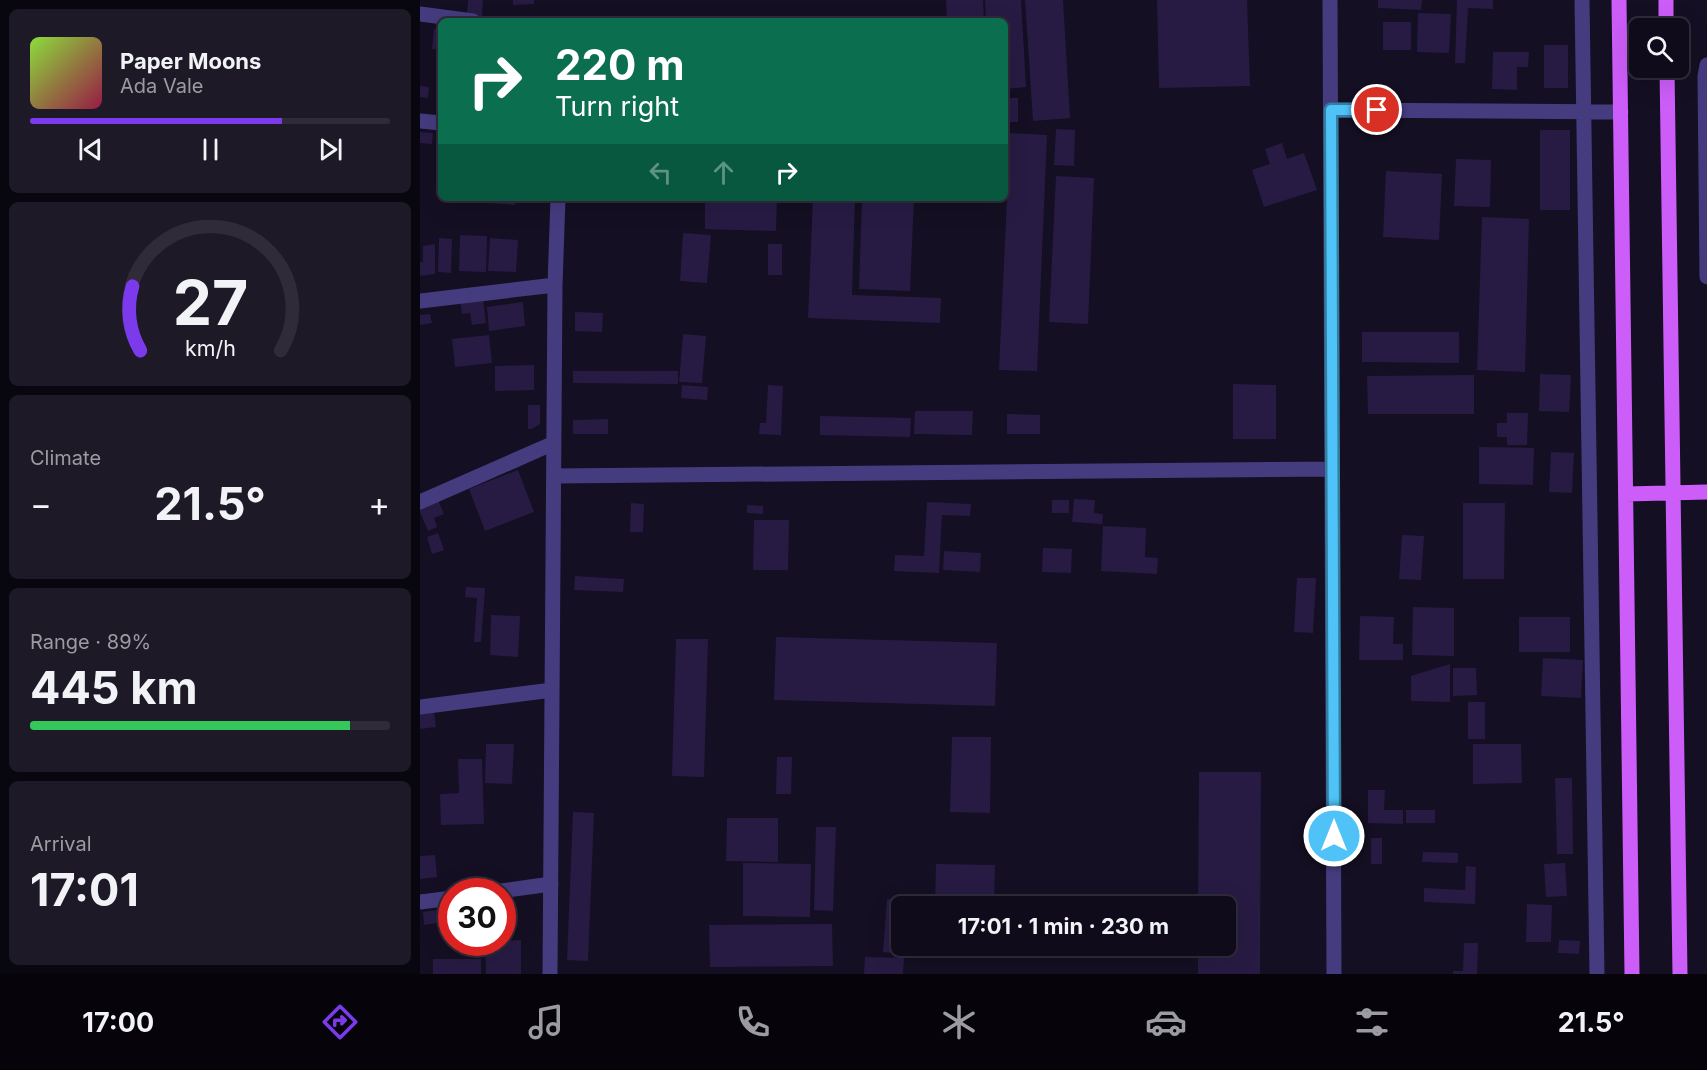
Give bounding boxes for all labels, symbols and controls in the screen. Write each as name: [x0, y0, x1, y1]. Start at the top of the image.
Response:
map controls: [1629, 18, 1689, 78]
button: search: [1629, 18, 1689, 78]
text: 220 m: [555, 39, 685, 90]
icon: right: [456, 42, 534, 120]
text: Paper Moons: [120, 48, 261, 74]
text: Ada Vale: [120, 74, 203, 98]
pin: [1351, 84, 1402, 135]
text: Turn right: [555, 90, 679, 123]
icon: arrive: [1360, 93, 1393, 126]
icon: previous: [74, 133, 107, 166]
icon: pause: [194, 133, 227, 166]
icon: next: [314, 133, 347, 166]
icon: left: [644, 156, 677, 189]
icon: ahead: [707, 156, 740, 189]
icon: right: [770, 156, 803, 189]
text: 27: [172, 265, 248, 340]
text: km/h: [185, 335, 235, 361]
text: Climate: [30, 446, 101, 470]
text: 21.5°: [154, 476, 266, 531]
text: −: [30, 484, 52, 524]
text: +: [368, 484, 390, 524]
text: Range · 89%: [30, 630, 151, 654]
text: 445 km: [30, 660, 197, 715]
position arrow: [1302, 804, 1366, 868]
text: Arrival: [30, 832, 92, 856]
text: 17:01: [30, 862, 139, 917]
speed limit sign: 30: [438, 878, 516, 956]
text: 17:01 · 1 min · 230 m: [958, 913, 1169, 939]
icon: directions: [319, 1001, 361, 1043]
icon: music: [525, 1001, 567, 1043]
icon: phone: [732, 1001, 774, 1043]
icon: climate: [938, 1001, 980, 1043]
icon: car: [1145, 1001, 1187, 1043]
icon: filters: [1351, 1001, 1393, 1043]
text: 17:00: [82, 1006, 154, 1039]
text: 21.5°: [1558, 1006, 1625, 1039]

